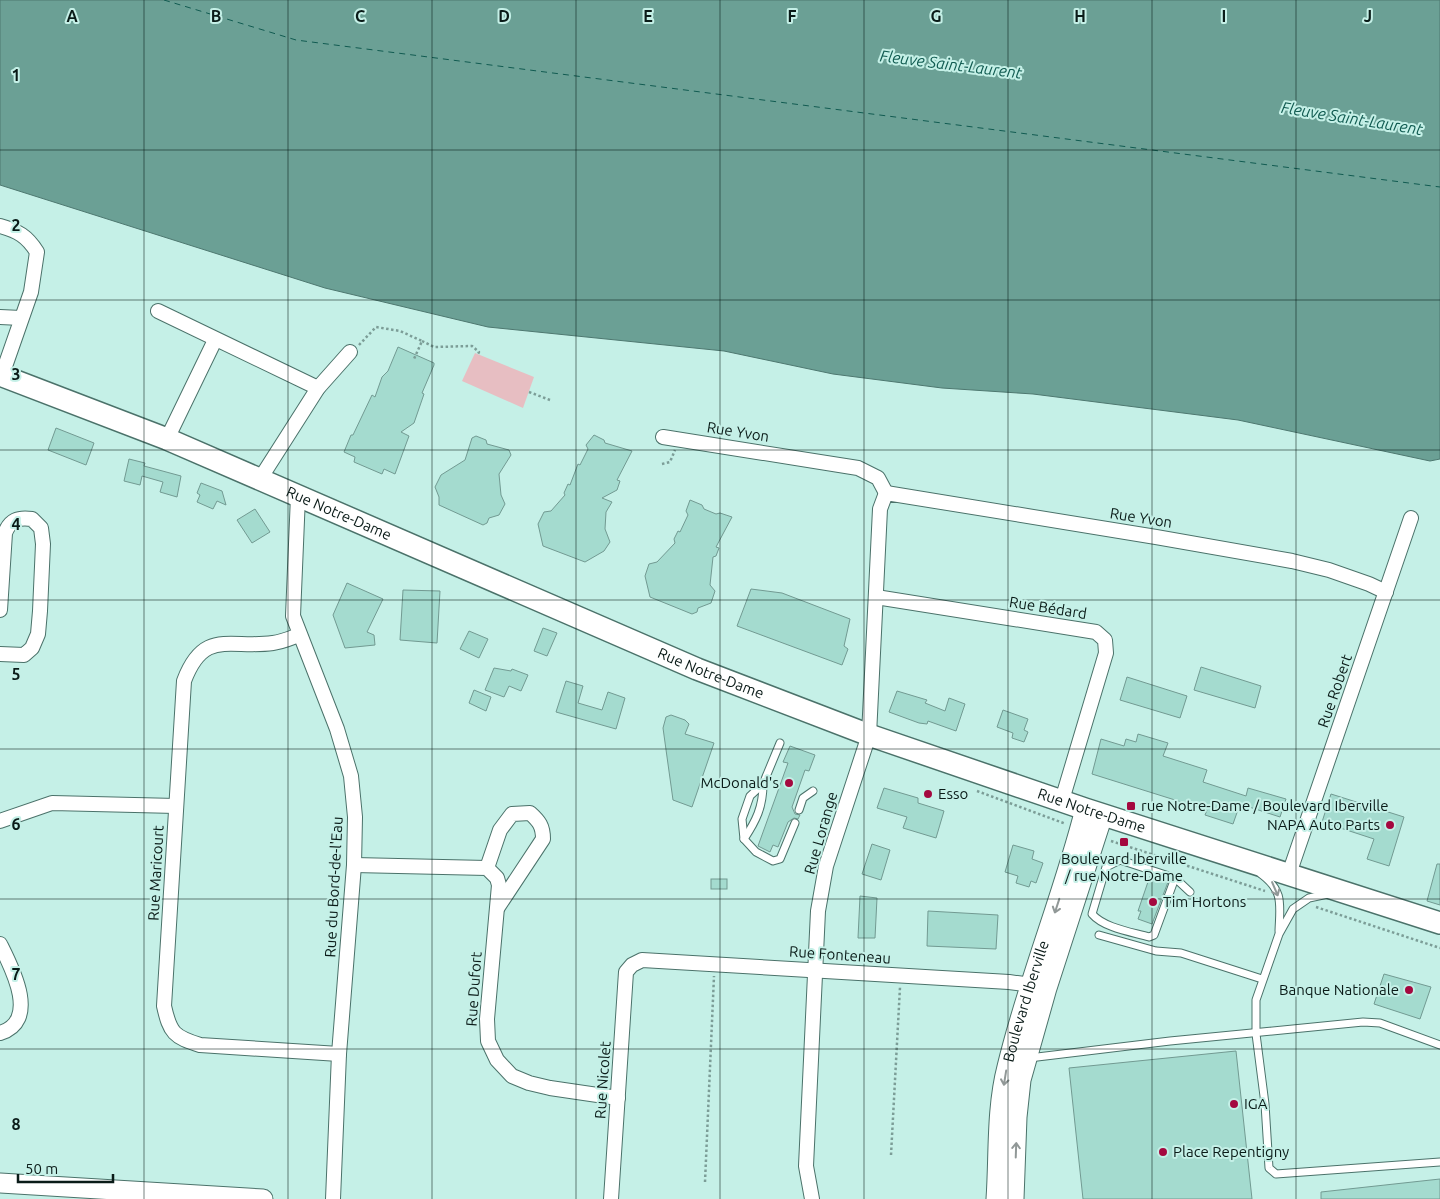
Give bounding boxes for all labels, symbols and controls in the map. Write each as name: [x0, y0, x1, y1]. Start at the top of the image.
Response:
text: A: [66, 7, 78, 25]
text: B: [211, 7, 221, 25]
text: C: [355, 7, 365, 25]
text: D: [498, 7, 510, 25]
text: E: [643, 7, 653, 25]
text: F: [788, 7, 797, 25]
text: G: [930, 7, 942, 25]
text: H: [1074, 7, 1086, 25]
text: I: [1222, 7, 1226, 25]
text: J: [1364, 7, 1372, 25]
water label: Fleuve Saint-Laurent: [879, 46, 1024, 82]
text: 1: [11, 66, 21, 84]
water label: Fleuve Saint-Laurent: [1280, 98, 1425, 138]
text: 2: [11, 216, 21, 234]
text: 3: [11, 365, 21, 383]
street label: Rue Yvon: [706, 418, 770, 445]
street label: Rue Notre-Dame: [284, 483, 394, 543]
street label: Rue Yvon: [1109, 504, 1173, 531]
text: 4: [11, 515, 21, 533]
street label: Rue Bédard: [1008, 593, 1088, 622]
street label: Rue Notre-Dame: [655, 644, 766, 702]
street label: Rue Robert: [1314, 652, 1355, 730]
text: 5: [11, 665, 21, 683]
place label: McDonald's: [701, 774, 779, 791]
marker: McDonald's: [783, 777, 795, 789]
street label: Rue Notre-Dame: [1035, 784, 1148, 836]
place label: Esso: [938, 785, 968, 802]
marker: Esso: [922, 788, 934, 800]
street label: Rue Lorange: [801, 790, 840, 876]
place label: rue Notre-Dame / Boulevard Iberville: [1141, 797, 1389, 814]
marker: rue Notre-Dame / Boulevard Iberville: [1125, 800, 1137, 812]
text: 6: [11, 815, 21, 833]
street label: Rue du Bord-de-l'Eau: [321, 816, 346, 958]
place label: NAPA Auto Parts: [1267, 816, 1380, 833]
marker: NAPA Auto Parts: [1384, 819, 1396, 831]
street label: Rue Maricourt: [145, 825, 166, 921]
marker: Boulevard Iberville / rue Notre-Dame: [1118, 836, 1130, 848]
place label: Boulevard Iberville / rue Notre-Dame: [1061, 850, 1187, 884]
one-way arrow: [1271, 882, 1280, 897]
place label: Tim Hortons: [1163, 893, 1246, 910]
marker: Tim Hortons: [1147, 896, 1159, 908]
one-way arrow: [1052, 898, 1061, 913]
street label: Boulevard Iberville: [999, 938, 1052, 1064]
street label: Rue Fonteneau: [789, 942, 892, 967]
street label: Rue Dufort: [462, 951, 485, 1027]
text: 7: [11, 965, 21, 983]
place label: Banque Nationale: [1279, 981, 1399, 998]
marker: Banque Nationale: [1403, 984, 1415, 996]
street label: Rue Nicolet: [591, 1040, 614, 1119]
one-way arrow: [999, 1070, 1009, 1086]
place label: IGA: [1244, 1095, 1268, 1112]
marker: IGA: [1228, 1098, 1240, 1110]
text: 8: [11, 1115, 21, 1133]
one-way arrow: [1011, 1143, 1021, 1159]
place label: Place Repentigny: [1173, 1143, 1289, 1160]
marker: Place Repentigny: [1157, 1146, 1169, 1158]
scale bar: [18, 1152, 112, 1184]
text: 50 m: [25, 1160, 58, 1177]

